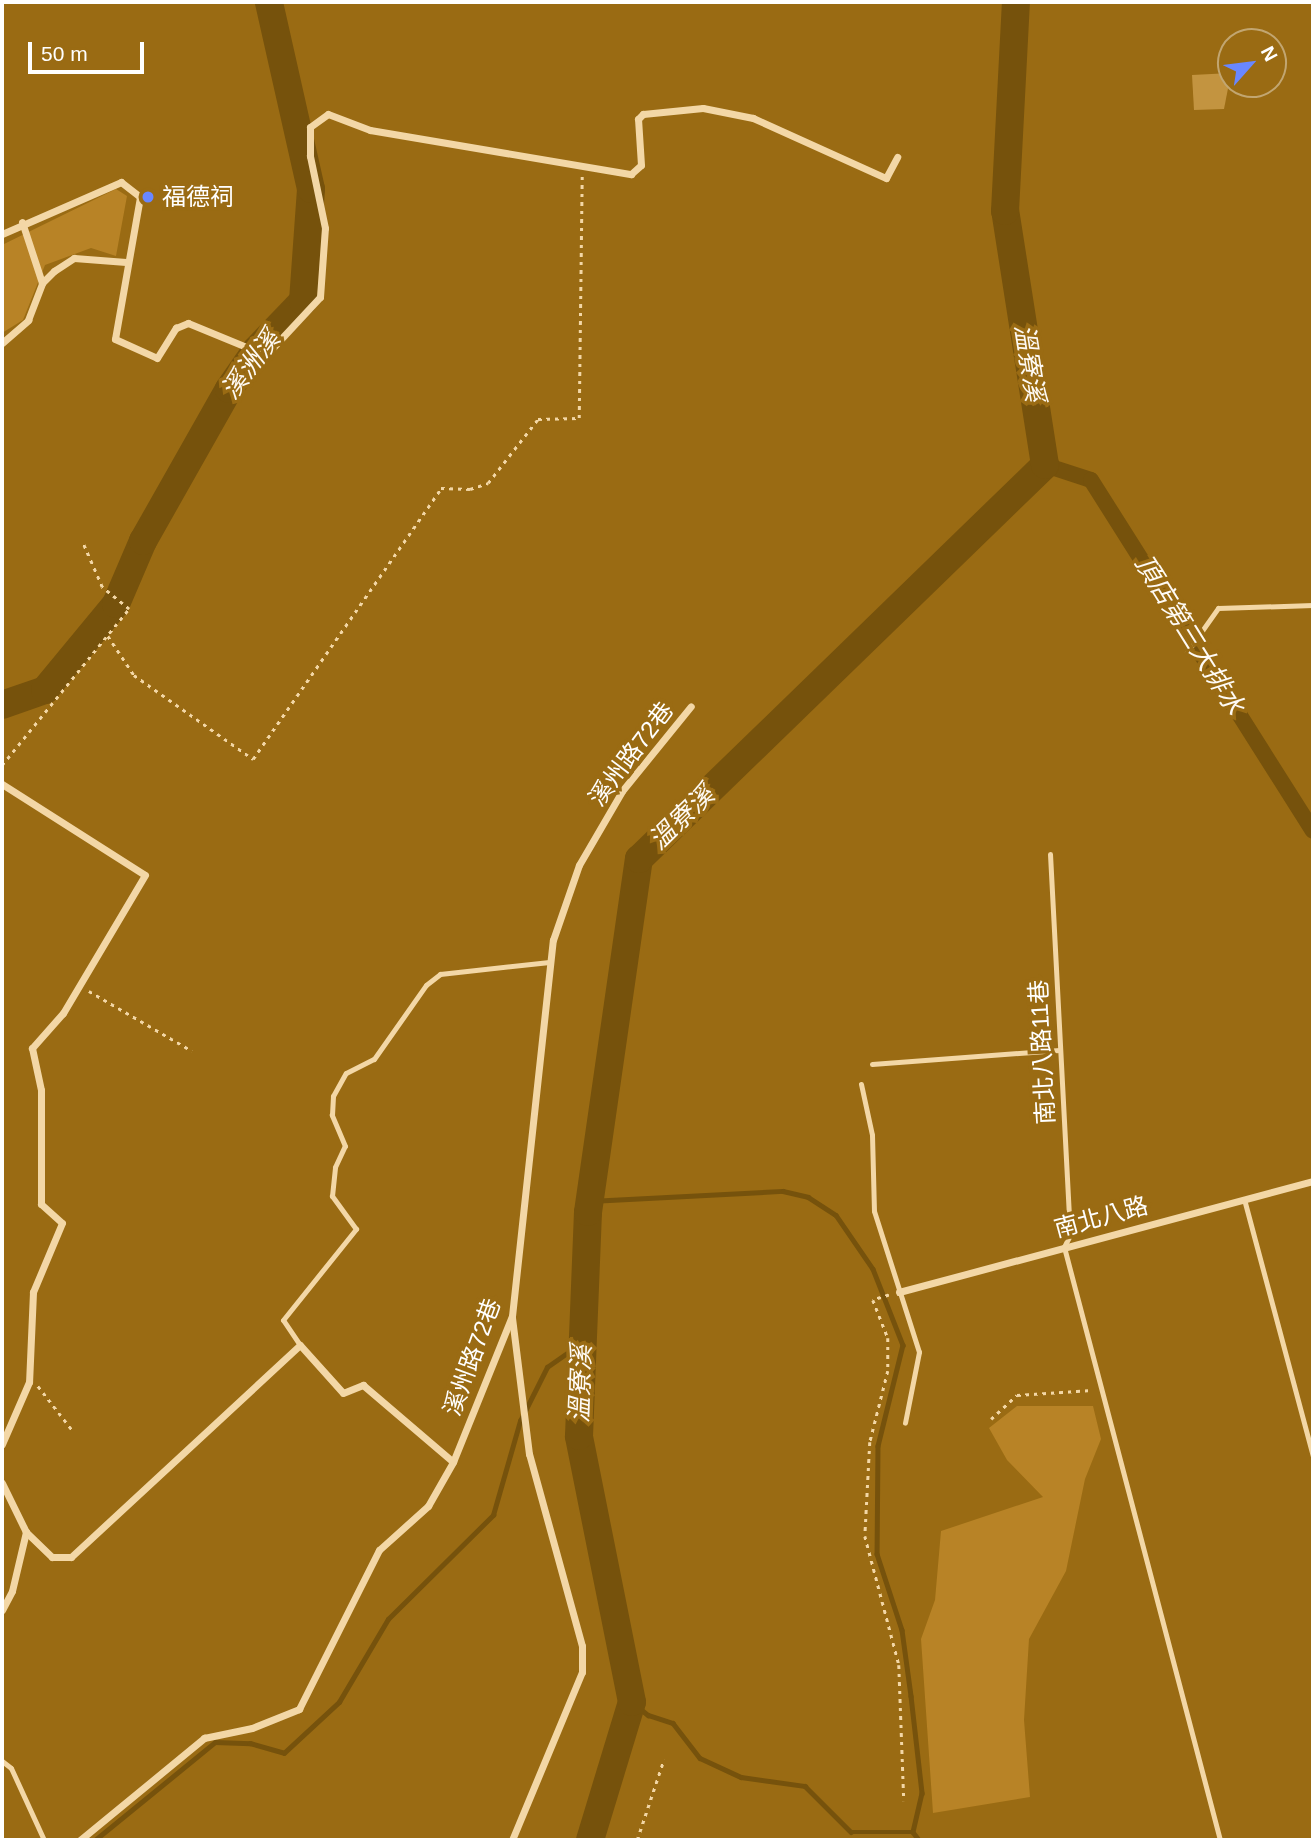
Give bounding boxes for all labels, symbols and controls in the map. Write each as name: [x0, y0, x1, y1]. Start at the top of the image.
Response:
scale bar: [32, 28, 147, 72]
north arrow: [1217, 28, 1287, 98]
text: 50 m: [41, 42, 88, 65]
text: N: [1257, 43, 1282, 65]
place label: 福德祠: [162, 183, 234, 211]
marker: 福德祠: [140, 189, 156, 205]
water label: 溫寮溪: [1007, 322, 1051, 404]
water label: 溪洲溪: [215, 324, 287, 406]
water label: 頂店第三大排水: [1128, 550, 1250, 720]
street label: 溪州路72巷: [583, 696, 679, 812]
water label: 溫寮溪: [643, 780, 721, 856]
street label: 南北八路11巷: [1024, 979, 1060, 1125]
street label: 南北八路: [1051, 1191, 1151, 1243]
street label: 溪州路72巷: [437, 1294, 507, 1420]
water label: 溫寮溪: [564, 1344, 598, 1424]

